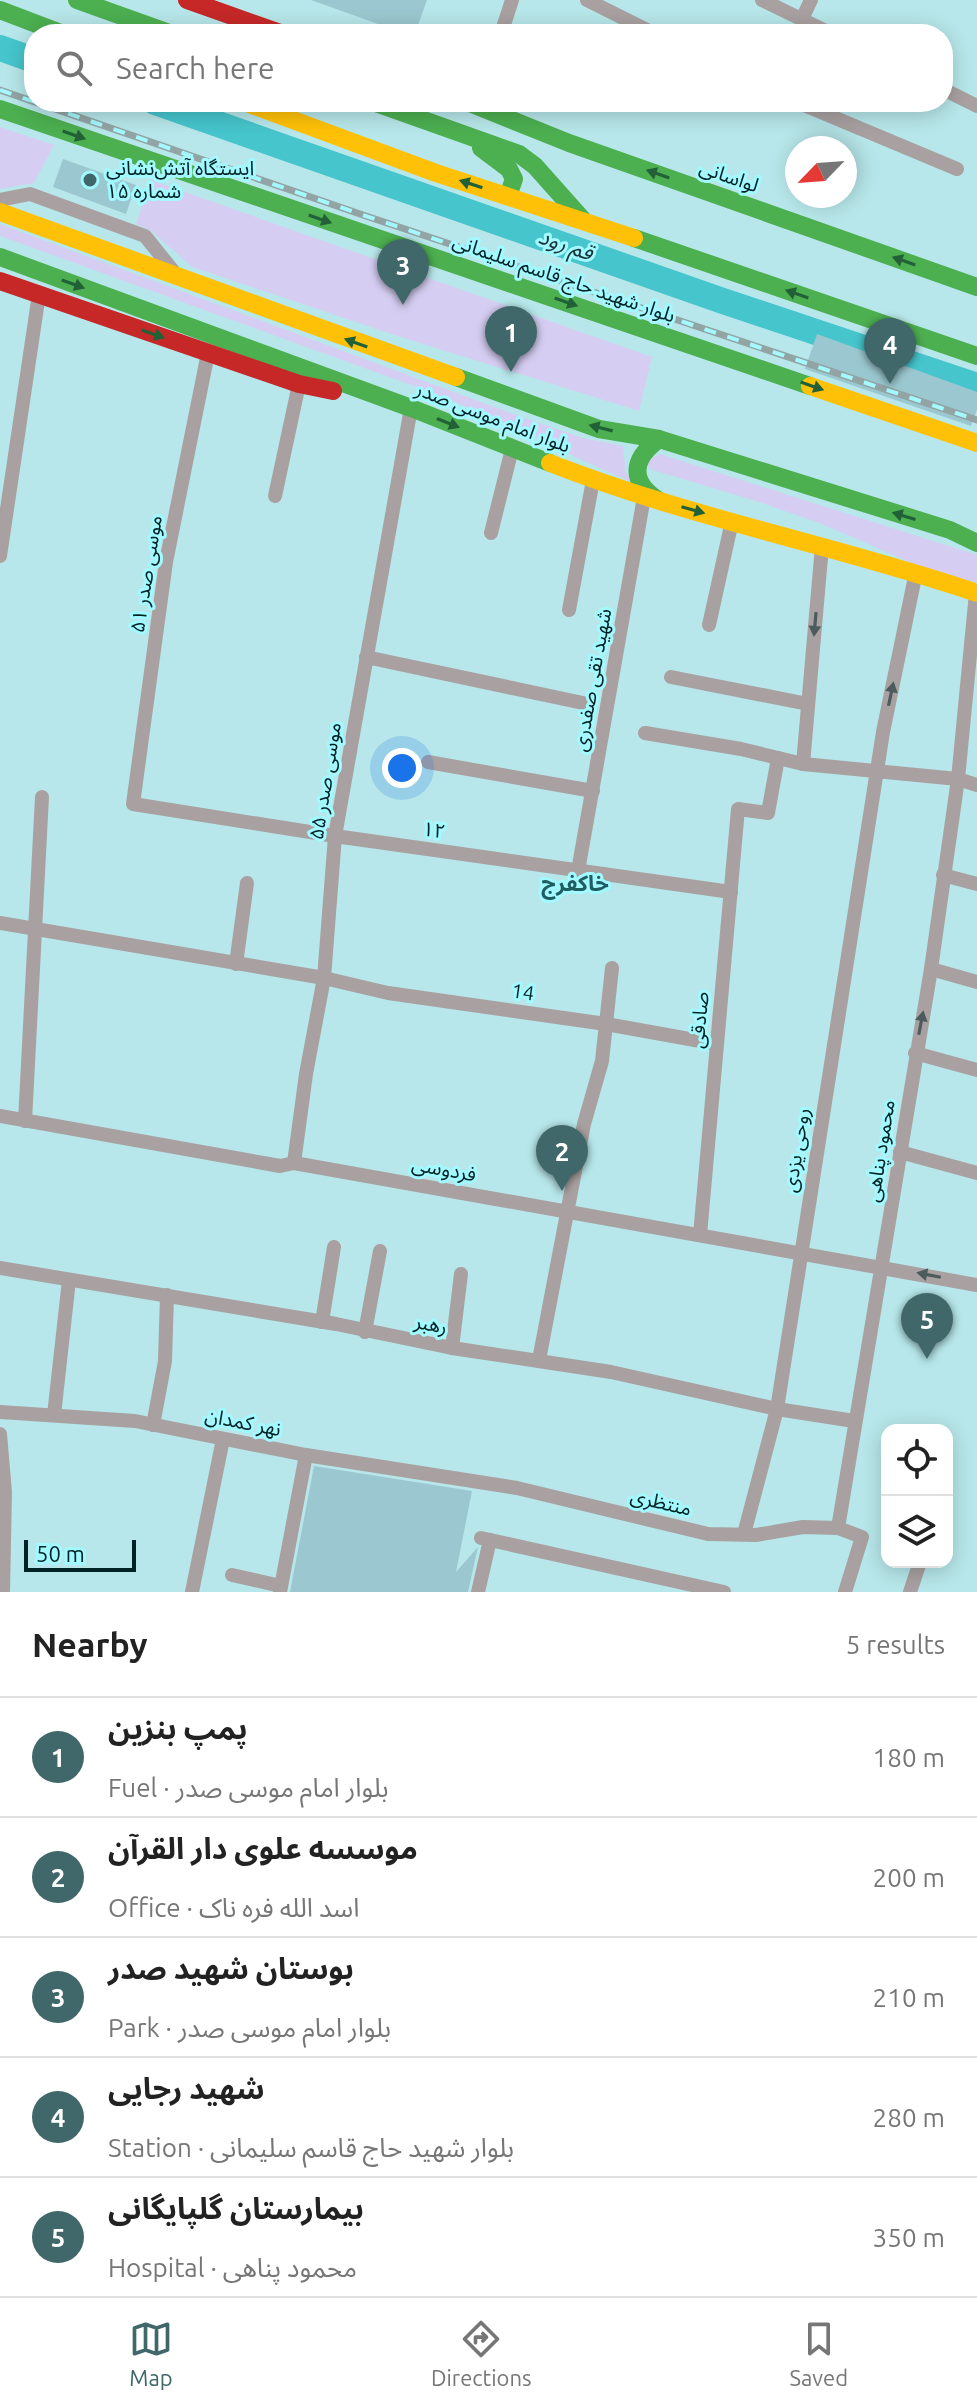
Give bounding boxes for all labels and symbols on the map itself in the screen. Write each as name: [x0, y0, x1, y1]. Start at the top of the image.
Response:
one-way arrow: [62, 129, 86, 141]
north arrow: [785, 136, 857, 208]
street label: لواسانی: [696, 155, 762, 197]
place label: ایستگاه آتش‌نشانی شماره ۱۵: [106, 156, 254, 203]
one-way arrow: [646, 168, 670, 180]
marker: ایستگاه آتش‌نشانی شماره ۱۵: [81, 171, 99, 189]
one-way arrow: [459, 178, 483, 190]
one-way arrow: [308, 214, 332, 226]
water label: قم رود: [534, 223, 598, 270]
street label: بلوار شهید حاج قاسم سلیمانی: [449, 229, 678, 330]
pin: 3: [377, 239, 429, 305]
one-way arrow: [891, 254, 915, 267]
one-way arrow: [62, 278, 86, 291]
one-way arrow: [785, 287, 809, 299]
one-way arrow: [554, 297, 578, 309]
pin: 1: [485, 306, 537, 372]
pin: 4: [864, 318, 916, 384]
one-way arrow: [141, 328, 165, 340]
one-way arrow: [343, 336, 367, 348]
street label: بلوار امام موسی صدر: [410, 376, 574, 460]
one-way arrow: [800, 380, 824, 393]
one-way arrow: [436, 417, 460, 430]
one-way arrow: [588, 422, 613, 434]
one-way arrow: [681, 505, 706, 517]
one-way arrow: [892, 509, 916, 522]
street label: موسی صدر ۵۱: [125, 514, 167, 634]
street label: شهید تقی صفدری: [568, 607, 616, 753]
one-way arrow: [808, 612, 821, 637]
one-way arrow: [885, 681, 898, 706]
street label: موسی صدر ۵۵: [304, 721, 346, 841]
your location: [382, 748, 422, 788]
street label: ۱۲: [421, 817, 447, 842]
district label: خاکفرج: [541, 870, 609, 900]
street label: 14: [510, 979, 536, 1004]
street label: صادقی: [685, 991, 713, 1049]
one-way arrow: [915, 1010, 928, 1035]
street label: محمود پناهی: [860, 1098, 901, 1204]
street label: روحی یزدی: [777, 1106, 815, 1194]
pin: 2: [536, 1125, 588, 1191]
street label: فردوسی: [410, 1152, 478, 1186]
one-way arrow: [916, 1268, 941, 1281]
pin: 5: [901, 1293, 953, 1359]
street label: رهبر: [412, 1309, 449, 1339]
street label: نهر کمدان: [203, 1403, 283, 1441]
street label: منتظری: [628, 1483, 694, 1521]
scale bar: [24, 1536, 136, 1572]

